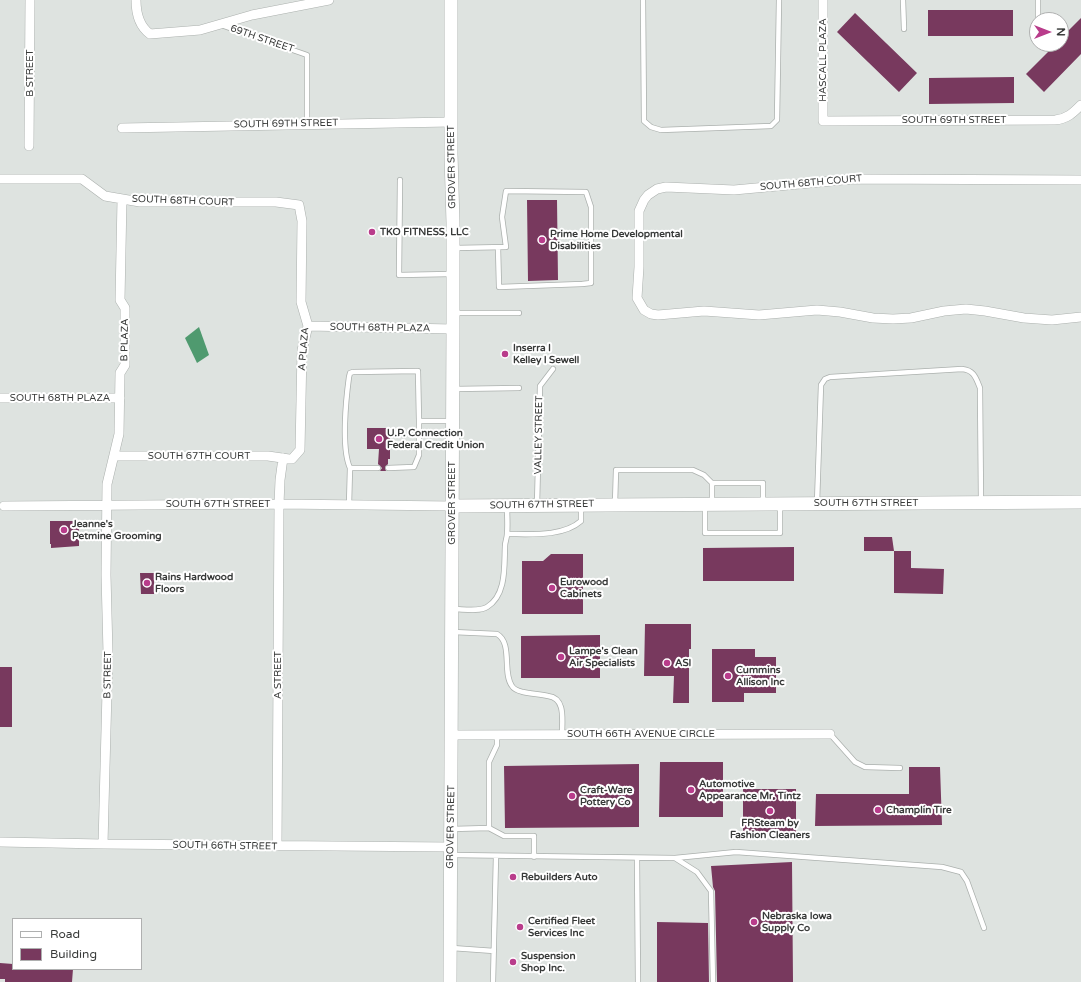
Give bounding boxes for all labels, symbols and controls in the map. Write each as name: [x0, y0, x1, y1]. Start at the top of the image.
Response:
north arrow: [1029, 12, 1069, 52]
street label: HASCALL PLAZA: [817, 18, 829, 102]
street label: 69TH STREET: [229, 22, 295, 56]
text: N: [1054, 28, 1067, 36]
street label: B STREET: [24, 49, 36, 97]
street label: SOUTH 69TH STREET: [902, 114, 1006, 126]
street label: SOUTH 69TH STREET: [234, 117, 338, 131]
street label: GROVER STREET: [445, 125, 459, 209]
street label: SOUTH 68TH COURT: [759, 173, 863, 193]
street label: SOUTH 68TH COURT: [132, 193, 234, 209]
place label: TKO FITNESS, LLC: [380, 226, 469, 238]
marker: TKO FITNESS, LLC: [367, 227, 377, 237]
place label: Prime Home Developmental Disabilities: [550, 228, 683, 252]
marker: Prime Home Developmental Disabilities: [537, 235, 547, 245]
street label: B PLAZA: [119, 318, 131, 362]
street label: SOUTH 68TH PLAZA: [330, 321, 430, 335]
street label: A PLAZA: [296, 327, 312, 371]
place label: Inserra l Kelley l Sewell: [513, 342, 579, 366]
marker: Inserra l Kelley l Sewell: [500, 349, 510, 359]
street label: SOUTH 68TH PLAZA: [10, 392, 110, 404]
street label: VALLEY STREET: [532, 396, 546, 474]
place label: U.P. Connection Federal Credit Union: [387, 427, 484, 450]
marker: U.P. Connection Federal Credit Union: [374, 434, 384, 444]
street label: SOUTH 67TH COURT: [148, 450, 250, 462]
street label: GROVER STREET: [446, 461, 458, 545]
street label: SOUTH 67TH STREET: [814, 497, 918, 509]
street label: SOUTH 67TH STREET: [166, 498, 270, 510]
street label: SOUTH 67TH STREET: [490, 498, 594, 512]
place label: Jeanne's Petmine Grooming: [72, 518, 162, 542]
marker: Jeanne's Petmine Grooming: [59, 525, 69, 535]
place label: Rains Hardwood Floors: [155, 571, 233, 594]
place label: Eurowood Cabinets: [560, 576, 608, 600]
marker: Rains Hardwood Floors: [142, 578, 152, 588]
marker: Eurowood Cabinets: [547, 583, 557, 593]
place label: Lampe's Clean Air Specialists: [569, 645, 638, 668]
street label: B STREET: [102, 651, 114, 699]
street label: A STREET: [272, 651, 284, 699]
marker: Lampe's Clean Air Specialists: [556, 652, 566, 662]
place label: ASI: [675, 657, 691, 669]
marker: ASI: [662, 658, 672, 668]
place label: Cummins Allison Inc: [736, 664, 785, 688]
marker: Cummins Allison Inc: [723, 671, 733, 681]
street label: SOUTH 66TH AVENUE CIRCLE: [567, 728, 715, 740]
place label: Automotive Appearance Mr. Tintz: [699, 778, 801, 802]
place label: Craft-Ware Pottery Co: [580, 784, 632, 808]
street label: GROVER STREET: [444, 785, 458, 869]
marker: Automotive Appearance Mr. Tintz: [686, 785, 696, 795]
marker: Craft-Ware Pottery Co: [567, 791, 577, 801]
place label: Champlin Tire: [886, 804, 952, 816]
marker: Champlin Tire: [873, 805, 883, 815]
marker: FRSteam by Fashion Cleaners: [765, 806, 775, 816]
place label: FRSteam by Fashion Cleaners: [730, 817, 810, 840]
street label: SOUTH 66TH STREET: [173, 839, 277, 853]
place label: Rebuilders Auto: [521, 871, 598, 883]
marker: Rebuilders Auto: [508, 872, 518, 882]
place label: Nebraska Iowa Supply Co: [762, 910, 832, 934]
place label: Certified Fleet Services Inc: [528, 915, 595, 938]
marker: Nebraska Iowa Supply Co: [749, 917, 759, 927]
legend: [12, 918, 142, 970]
marker: Certified Fleet Services Inc: [515, 922, 525, 932]
text: Road: [50, 927, 80, 941]
text: Building: [50, 947, 97, 961]
place label: Suspension Shop Inc.: [521, 950, 575, 974]
marker: Suspension Shop Inc.: [508, 957, 518, 967]

